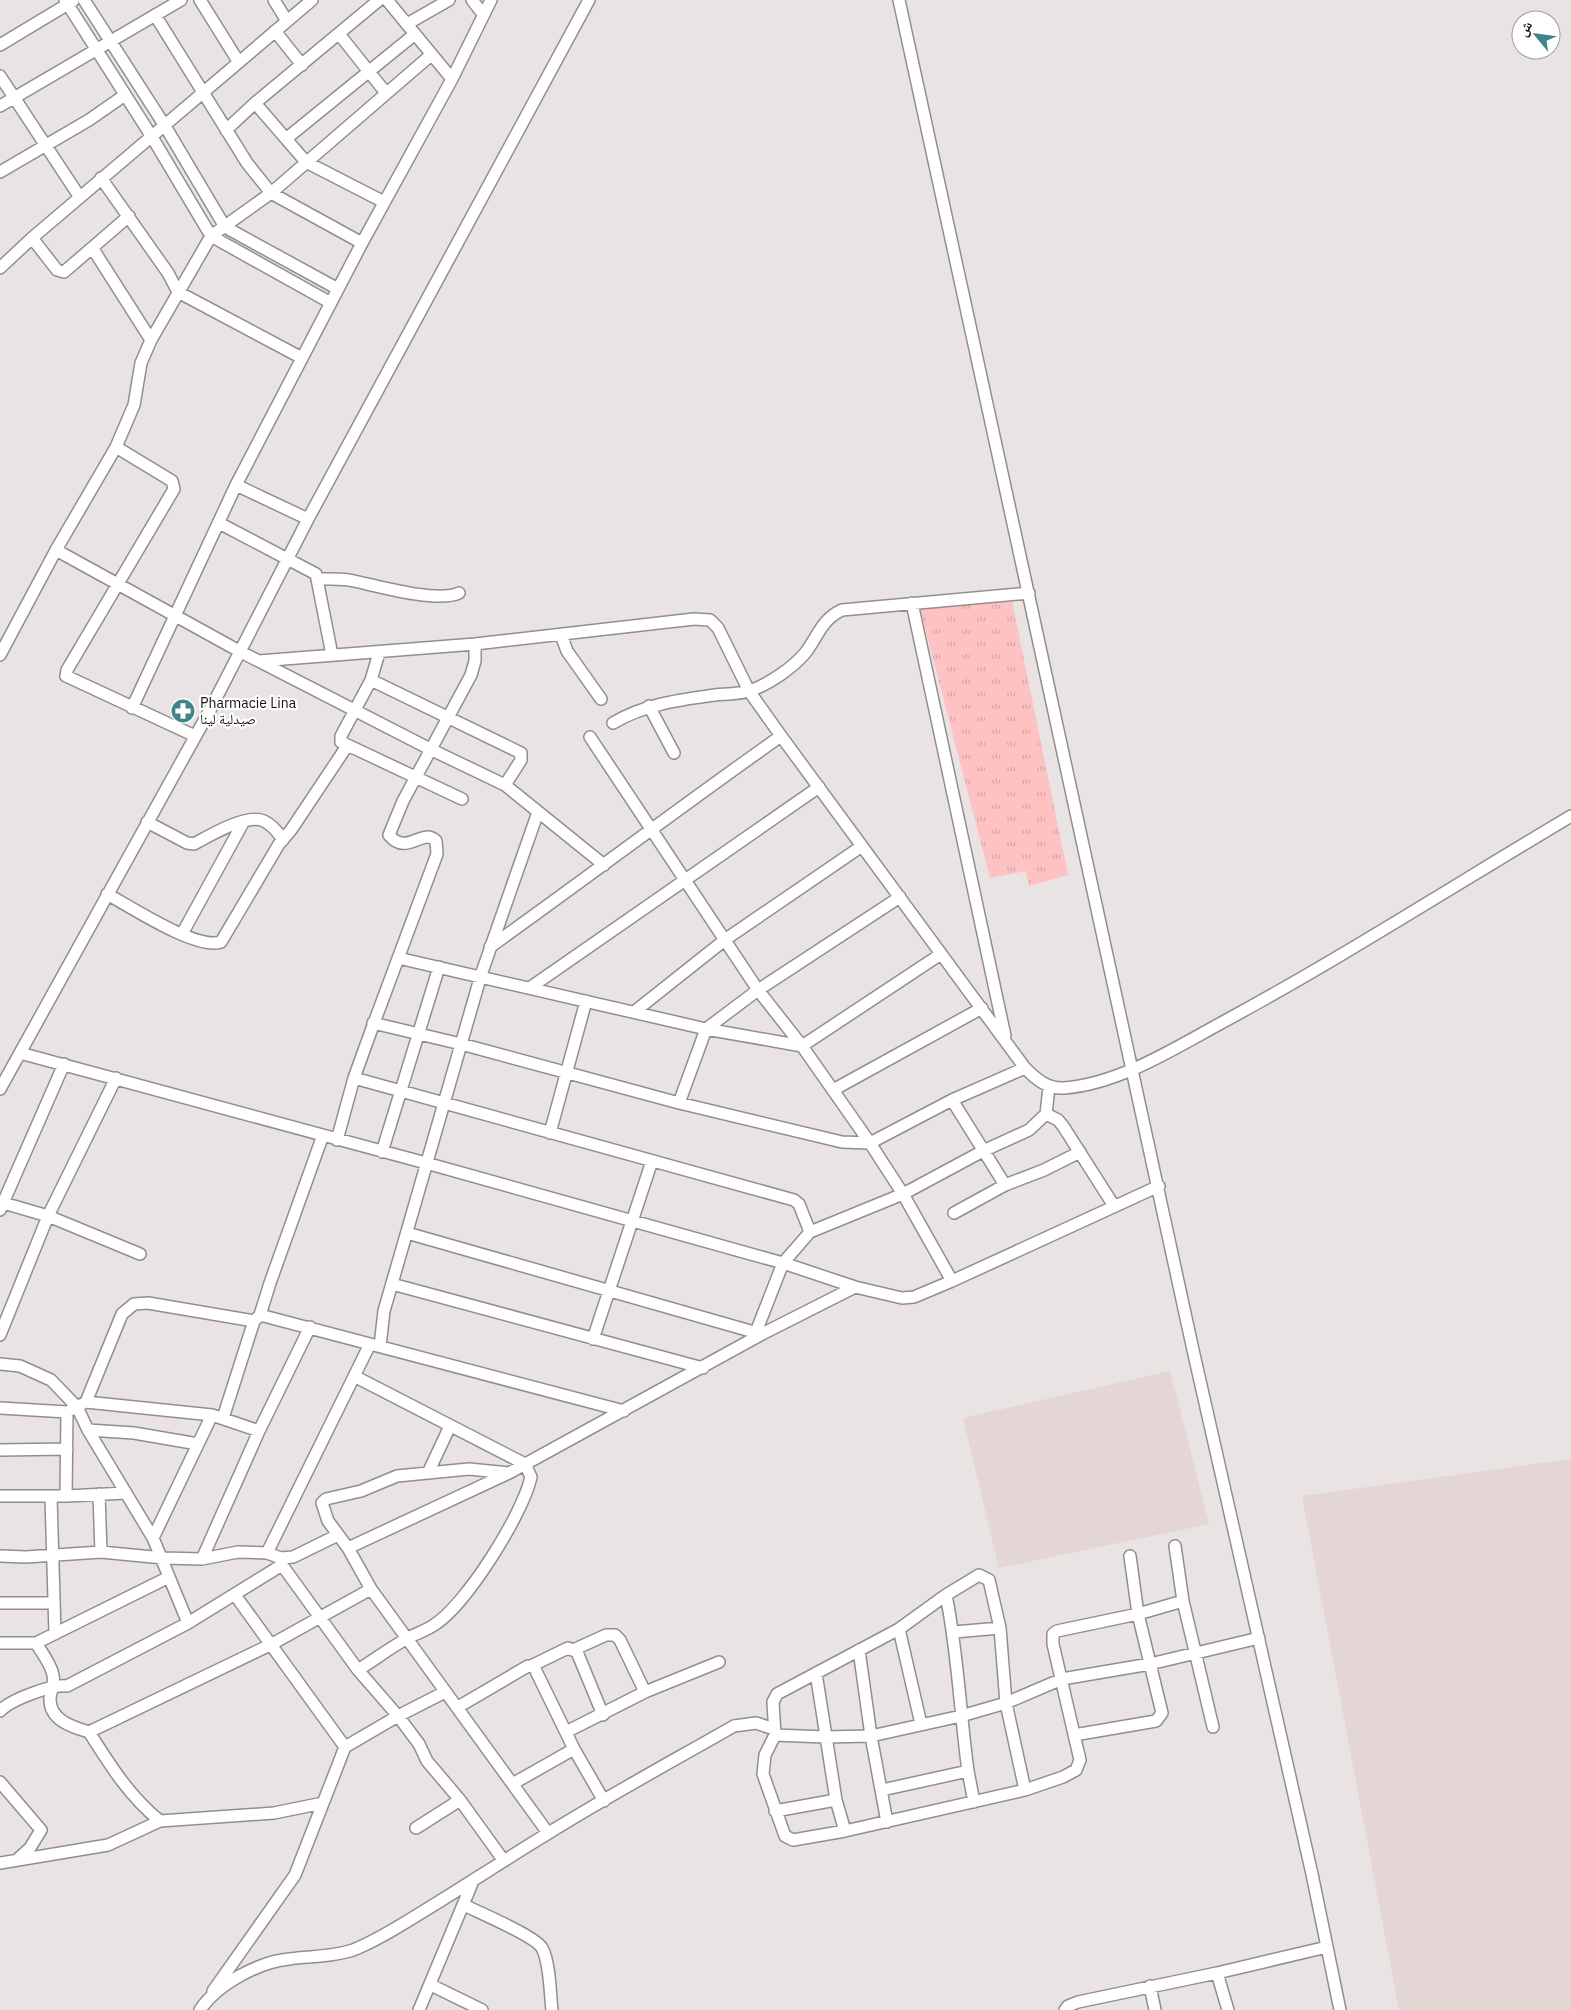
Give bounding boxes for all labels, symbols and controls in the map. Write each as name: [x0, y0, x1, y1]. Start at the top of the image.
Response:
north arrow: [1511, 10, 1561, 60]
text: ش: [1513, 18, 1536, 40]
place label: Pharmacie Lina صيدلية لينا: [200, 694, 297, 728]
pharmacy icon: Pharmacie Lina صيدلية لينا: [170, 698, 196, 724]

